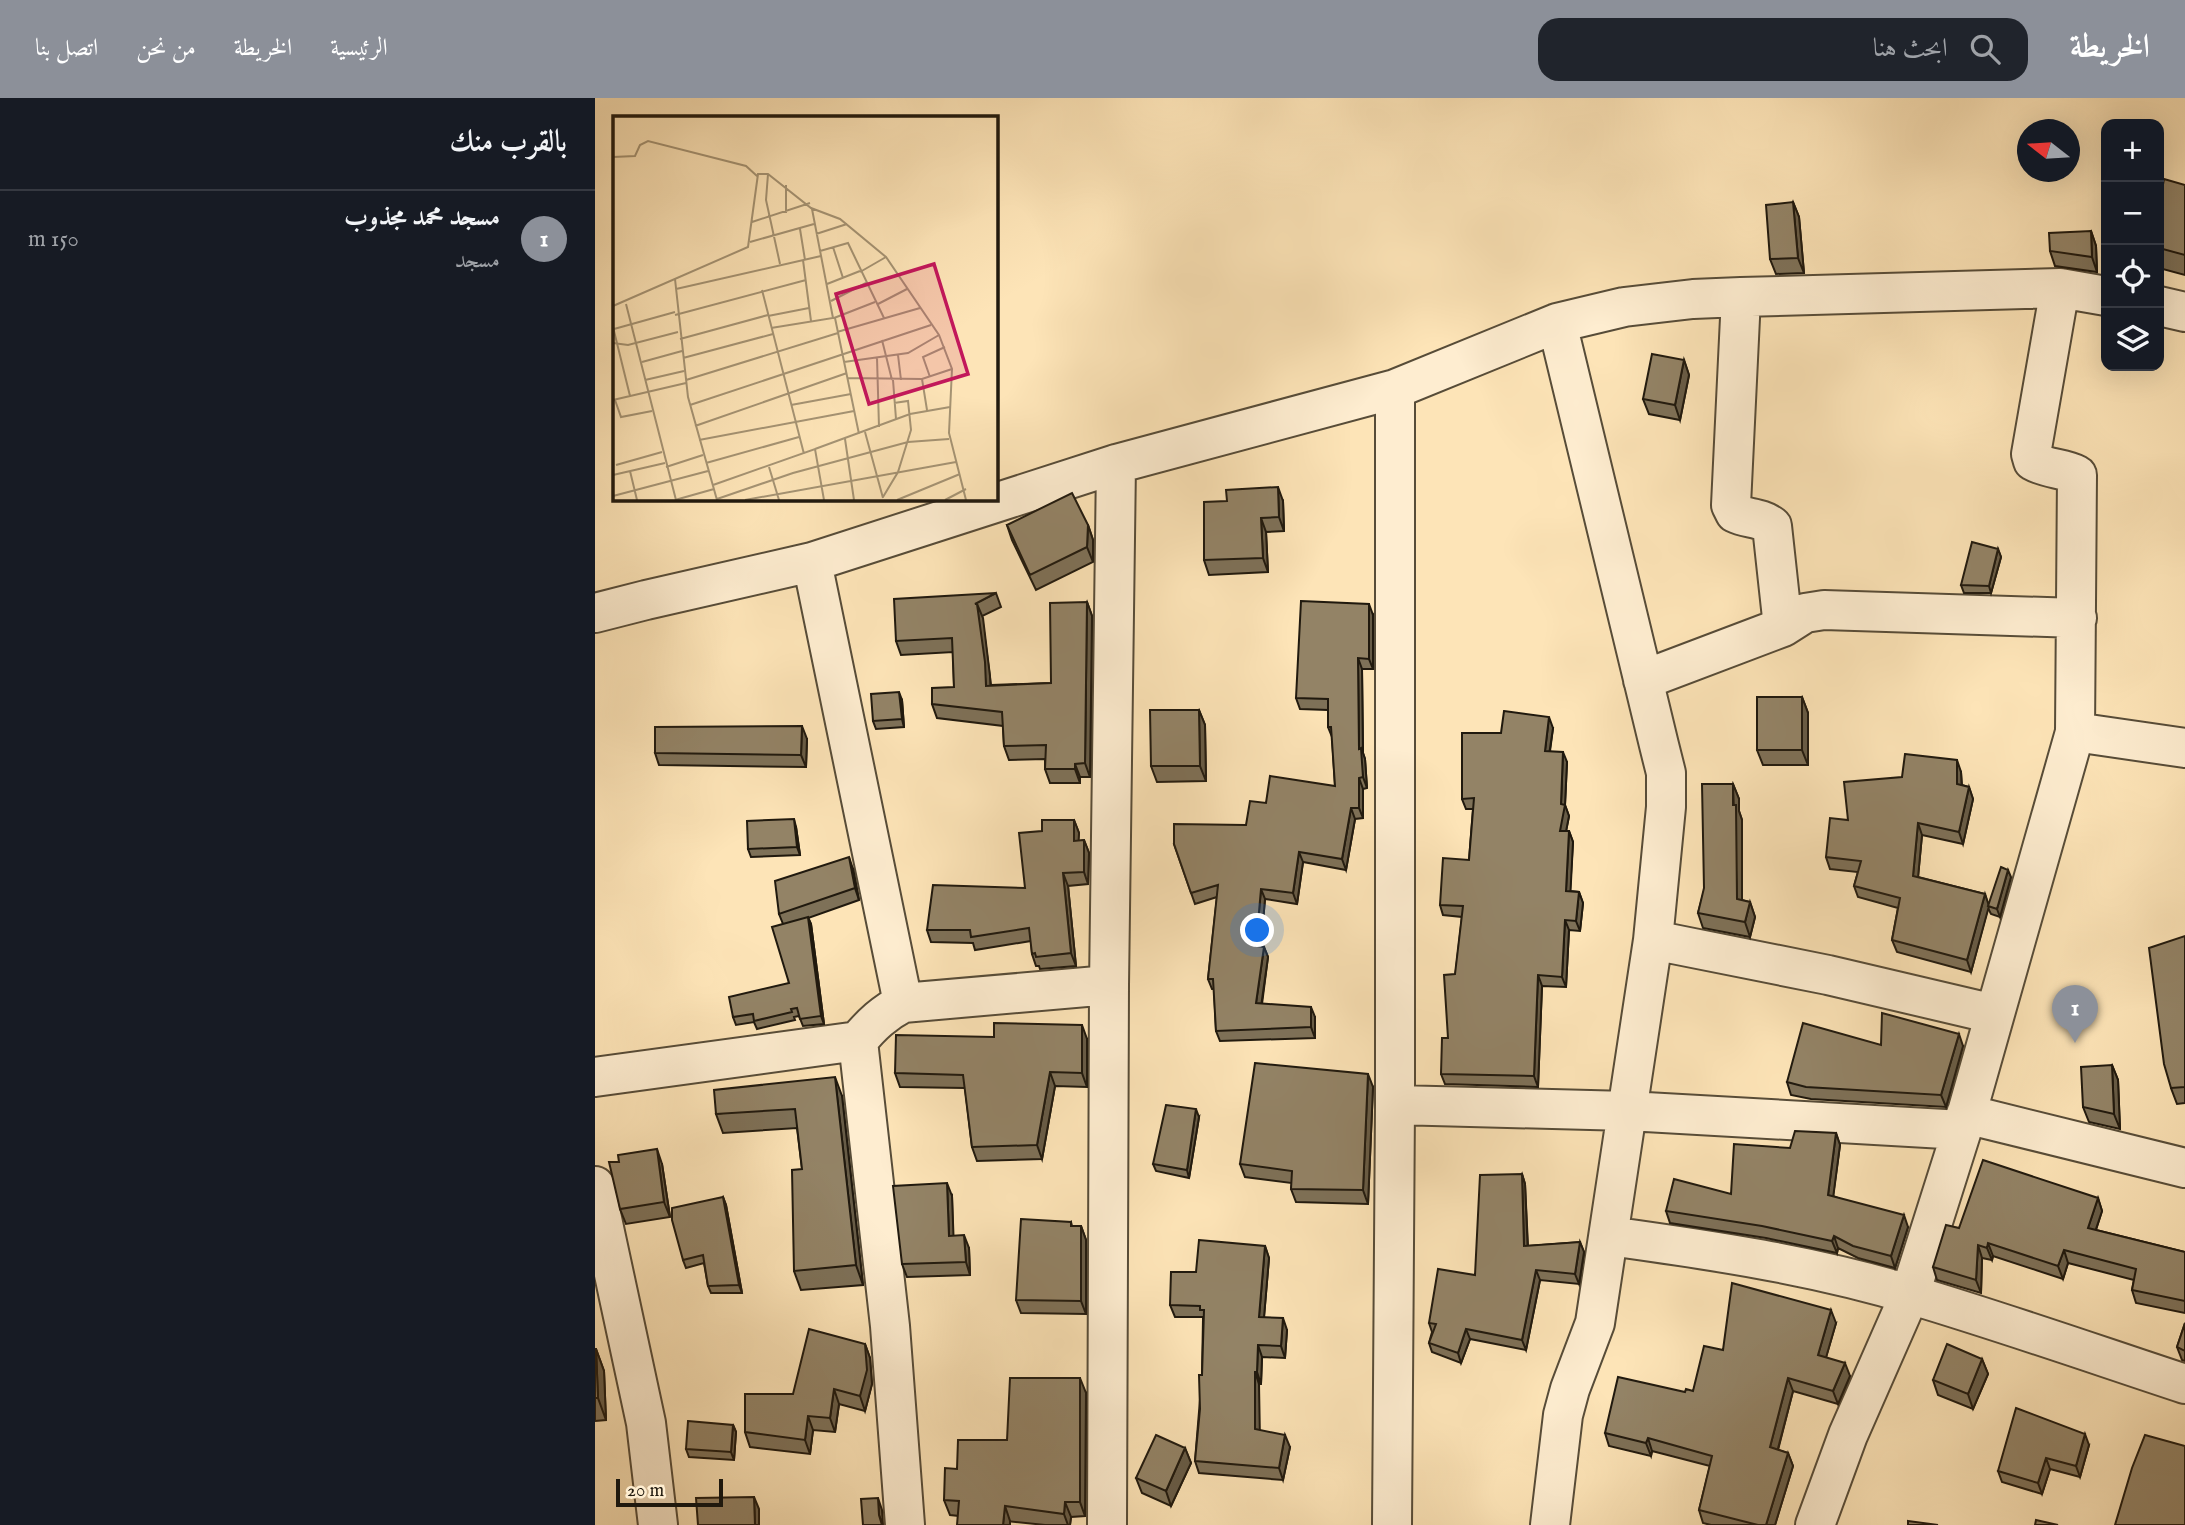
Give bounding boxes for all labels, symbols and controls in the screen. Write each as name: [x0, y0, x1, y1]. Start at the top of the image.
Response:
search box: [1538, 18, 2028, 81]
text: الخريطة: [2070, 27, 2150, 69]
icon: search: [1966, 30, 2004, 68]
text: ابحث هنا: [1873, 32, 1948, 65]
text: اتصل بنا: [35, 33, 98, 64]
text: من نحن: [136, 33, 196, 64]
text: الخريطة: [234, 33, 292, 64]
text: الرئيسية: [330, 33, 388, 64]
inset map: [613, 116, 997, 500]
north arrow: [2017, 119, 2080, 182]
map controls: [2101, 119, 2164, 371]
button: +: [2101, 119, 2164, 182]
text: بالقرب منك: [450, 124, 567, 162]
button: −: [2101, 182, 2164, 245]
text: مسجد محمد مجذوب: [344, 201, 500, 234]
text: 150 m: [28, 225, 79, 254]
text: 1: [540, 225, 548, 254]
button: locate: [2101, 245, 2164, 308]
text: مسجد: [455, 246, 500, 275]
button: layers: [2101, 308, 2164, 371]
your location: [1240, 913, 1274, 947]
pin: 1: [2052, 985, 2098, 1043]
scale bar: [616, 1476, 723, 1508]
text: 20 m: [627, 1479, 664, 1503]

